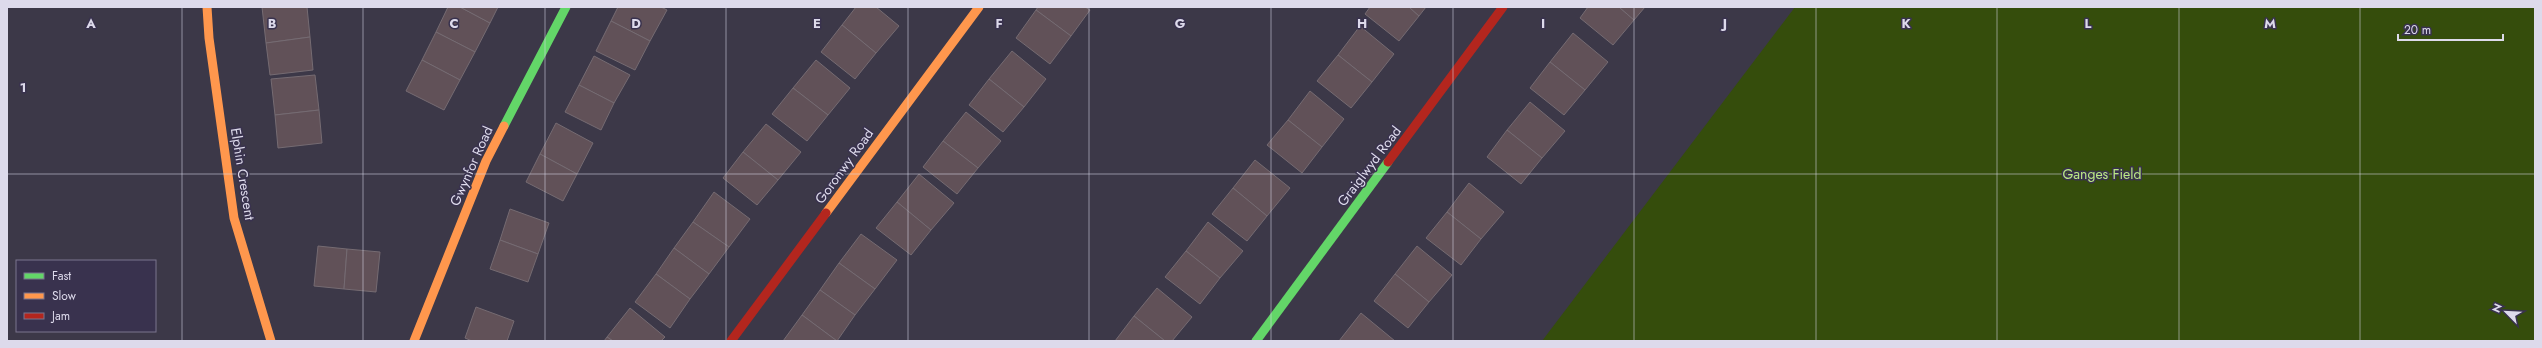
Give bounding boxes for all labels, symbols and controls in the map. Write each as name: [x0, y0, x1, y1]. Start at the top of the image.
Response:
text: A: [85, 14, 96, 33]
text: B: [268, 14, 277, 33]
text: C: [449, 14, 459, 33]
text: D: [631, 14, 641, 33]
text: E: [813, 14, 821, 33]
text: F: [995, 14, 1003, 33]
text: G: [1175, 14, 1186, 33]
text: H: [1357, 14, 1367, 33]
text: I: [1541, 14, 1545, 33]
text: J: [1720, 14, 1727, 33]
text: K: [1901, 14, 1911, 33]
text: L: [2085, 14, 2092, 33]
text: M: [2264, 14, 2276, 33]
scale bar: [2398, 16, 2503, 42]
text: 20 m: [2404, 21, 2431, 39]
text: 1: [20, 78, 26, 97]
street label: Graiglwyd Road: [1332, 122, 1406, 210]
street label: Gwynfor Road: [445, 123, 497, 209]
street label: Goronwy Road: [810, 124, 878, 208]
street label: Elphin Crescent: [226, 126, 260, 222]
park label: Ganges Field: [2062, 164, 2142, 184]
legend: [16, 260, 156, 332]
text: Fast: [52, 267, 71, 285]
text: Slow: [52, 287, 77, 305]
north arrow: [2486, 292, 2526, 332]
text: N: [2488, 301, 2506, 315]
text: Jam: [50, 307, 70, 325]

